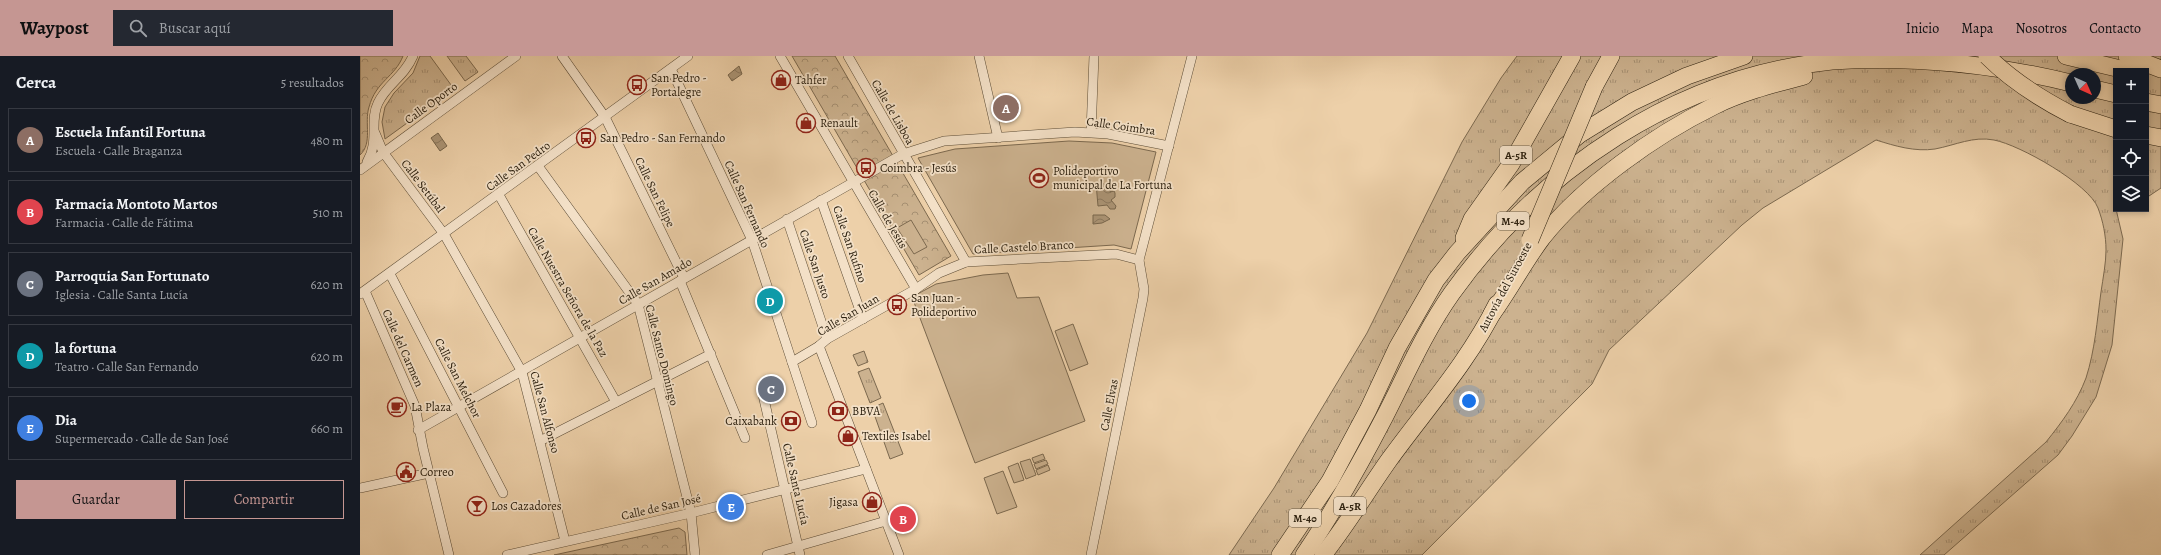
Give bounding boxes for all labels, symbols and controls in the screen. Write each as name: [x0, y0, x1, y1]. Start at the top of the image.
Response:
search box: [113, 10, 393, 46]
text: Waypost: [20, 15, 89, 41]
icon: search: [127, 17, 149, 39]
text: Buscar aquí: [159, 18, 231, 38]
text: Inicio: [1906, 19, 1939, 38]
text: Mapa: [1961, 19, 1993, 38]
text: Nosotros: [2015, 19, 2067, 38]
text: Contacto: [2089, 19, 2141, 38]
north arrow: [2065, 68, 2101, 104]
map controls: [2113, 68, 2149, 212]
button: +: [2113, 68, 2149, 104]
shop icon: Tahfer: [770, 69, 792, 91]
place label: San Pedro - Portalegre: [651, 70, 707, 100]
text: Cerca: [16, 71, 56, 94]
place label: Tahfer: [795, 72, 827, 88]
text: 5 resultados: [281, 74, 344, 91]
bus stop icon: San Pedro - Portalegre: [626, 74, 648, 96]
street label: Calle de Lisboa: [868, 76, 918, 148]
street label: Calle Oporto: [401, 78, 461, 128]
pin: A: [993, 93, 1019, 123]
button: −: [2113, 104, 2149, 140]
shop icon: Renault: [795, 112, 817, 134]
street label: Calle Coimbra: [1085, 113, 1157, 139]
place label: Renault: [820, 115, 858, 131]
text: Escuela Infantil Fortuna: [55, 122, 206, 142]
bus stop icon: San Pedro - San Fernando: [575, 127, 597, 149]
place label: San Pedro - San Fernando: [600, 130, 725, 146]
text: A: [26, 132, 34, 149]
text: 480 m: [310, 132, 343, 149]
street label: Calle San Pedro: [483, 137, 553, 195]
button: locate: [2113, 140, 2149, 176]
text: Escuela · Calle Braganza: [55, 142, 182, 159]
road number: A-5R: [1500, 146, 1532, 164]
street label: Calle San Felipe: [631, 154, 679, 230]
street label: Calle Setúbal: [398, 156, 448, 216]
bus stop icon: Coimbra - Jesús: [855, 157, 877, 179]
street label: Calle San Fernando: [721, 158, 773, 250]
place label: Coimbra - Jesús: [880, 160, 957, 176]
place label: Polideportivo municipal de La Fortuna: [1053, 163, 1173, 193]
sports icon: Polideportivo municipal de La Fortuna: [1028, 167, 1050, 189]
button: layers: [2113, 176, 2149, 212]
street label: Calle de Jesús: [865, 186, 911, 252]
text: Farmacia Montoto Martos: [55, 194, 218, 214]
street label: Calle San Rufino: [829, 203, 871, 285]
text: B: [26, 204, 34, 221]
text: 510 m: [313, 204, 343, 221]
road number: M-40: [1497, 212, 1529, 230]
text: Farmacia · Calle de Fátima: [55, 214, 193, 231]
street label: Calle Nuestra Señora de la Paz: [524, 224, 612, 360]
street label: Calle San Justo: [796, 227, 834, 301]
street label: Calle Castelo Branco: [974, 236, 1074, 258]
street label: Autovía del Suroeste: [1474, 239, 1535, 336]
street label: Calle San Amado: [615, 254, 695, 308]
text: Parroquia San Fortunato: [55, 266, 210, 286]
text: C: [26, 276, 34, 293]
text: 620 m: [310, 276, 343, 293]
text: Iglesia · Calle Santa Lucía: [55, 286, 188, 303]
pin: D: [757, 286, 783, 316]
street label: Calle San Juan: [814, 290, 882, 340]
place label: San Juan - Polideportivo: [911, 290, 977, 320]
bus stop icon: San Juan - Polideportivo: [886, 294, 908, 316]
street label: Calle Santo Domingo: [642, 303, 682, 407]
street label: Calle del Carmen: [379, 307, 427, 390]
street label: Calle San Melchor: [431, 335, 485, 421]
text: la fortuna: [55, 338, 117, 358]
text: D: [25, 348, 35, 365]
text: 620 m: [310, 348, 343, 365]
text: Teatro · Calle San Fernando: [55, 358, 199, 375]
street label: Calle San Alfonso: [526, 369, 564, 455]
pin: C: [758, 374, 784, 404]
street label: Calle Elvas: [1096, 378, 1122, 432]
your location: [1459, 391, 1479, 411]
cafe icon: La Plaza: [386, 396, 408, 418]
place label: La Plaza: [411, 399, 452, 415]
bank icon: BBVA: [827, 400, 849, 422]
place label: BBVA: [852, 403, 881, 419]
text: Dia: [55, 410, 77, 430]
bank icon: Caixabank: [780, 410, 802, 432]
place label: Caixabank: [725, 413, 777, 429]
text: E: [26, 420, 34, 437]
text: 660 m: [311, 420, 343, 437]
shop icon: Textiles Isabel: [837, 425, 859, 447]
place label: Textiles Isabel: [862, 428, 930, 444]
text: Supermercado · Calle de San José: [55, 430, 229, 447]
street label: Calle Santa Lucía: [779, 441, 813, 527]
public building icon: Correo: [395, 461, 417, 483]
place label: Correo: [420, 464, 454, 480]
button: Guardar: [16, 480, 176, 519]
button: Compartir: [184, 480, 344, 519]
street label: Calle de San José: [620, 490, 702, 524]
shop icon: Jigasa: [861, 491, 883, 513]
pin: E: [718, 492, 744, 522]
place label: Jigasa: [829, 494, 858, 510]
bar icon: Los Cazadores: [466, 495, 488, 517]
road number: A-5R: [1334, 497, 1366, 515]
place label: Los Cazadores: [491, 498, 562, 514]
pin: B: [890, 504, 916, 534]
road number: M-40: [1289, 509, 1321, 527]

